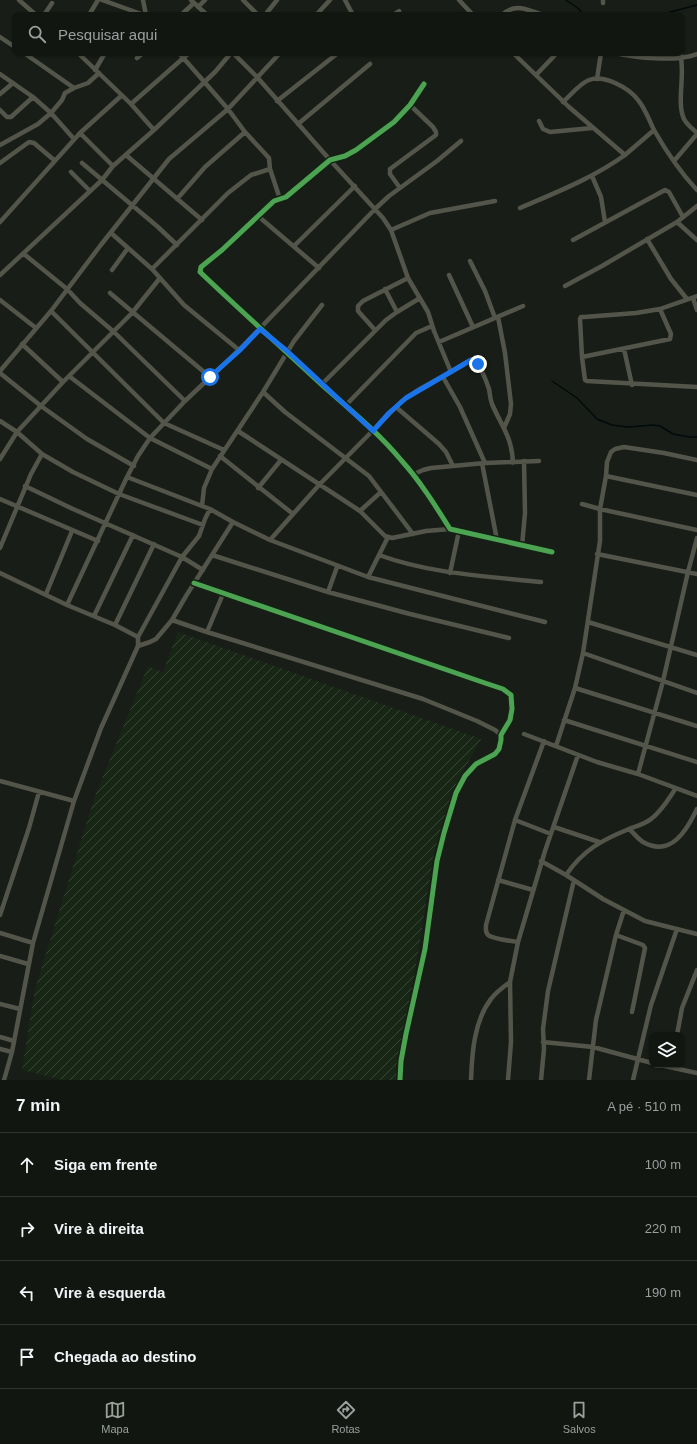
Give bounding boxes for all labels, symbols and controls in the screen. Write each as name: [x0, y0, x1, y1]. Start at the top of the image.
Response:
search box: [12, 12, 685, 56]
icon: search: [26, 23, 48, 45]
text: Pesquisar aqui: [58, 26, 157, 43]
route end: [469, 355, 487, 373]
route start: [201, 368, 219, 386]
map controls: [649, 1032, 685, 1068]
button: layers: [649, 1032, 685, 1068]
text: 7 min: [16, 1096, 60, 1115]
text: A pé · 510 m: [607, 1099, 681, 1114]
icon: ahead: [16, 1154, 38, 1176]
text: Siga em frente: [54, 1156, 157, 1173]
text: 100 m: [645, 1157, 681, 1172]
icon: right: [16, 1218, 38, 1240]
text: Vire à direita: [54, 1220, 144, 1237]
text: 220 m: [645, 1221, 681, 1236]
icon: left: [16, 1282, 38, 1304]
text: Vire à esquerda: [54, 1284, 165, 1301]
text: 190 m: [645, 1285, 681, 1300]
icon: arrive: [16, 1346, 38, 1368]
text: Chegada ao destino: [54, 1348, 197, 1365]
tab: Mapa: [101, 1399, 129, 1435]
tab: Rotas: [331, 1399, 360, 1435]
tab: Salvos: [563, 1399, 596, 1435]

